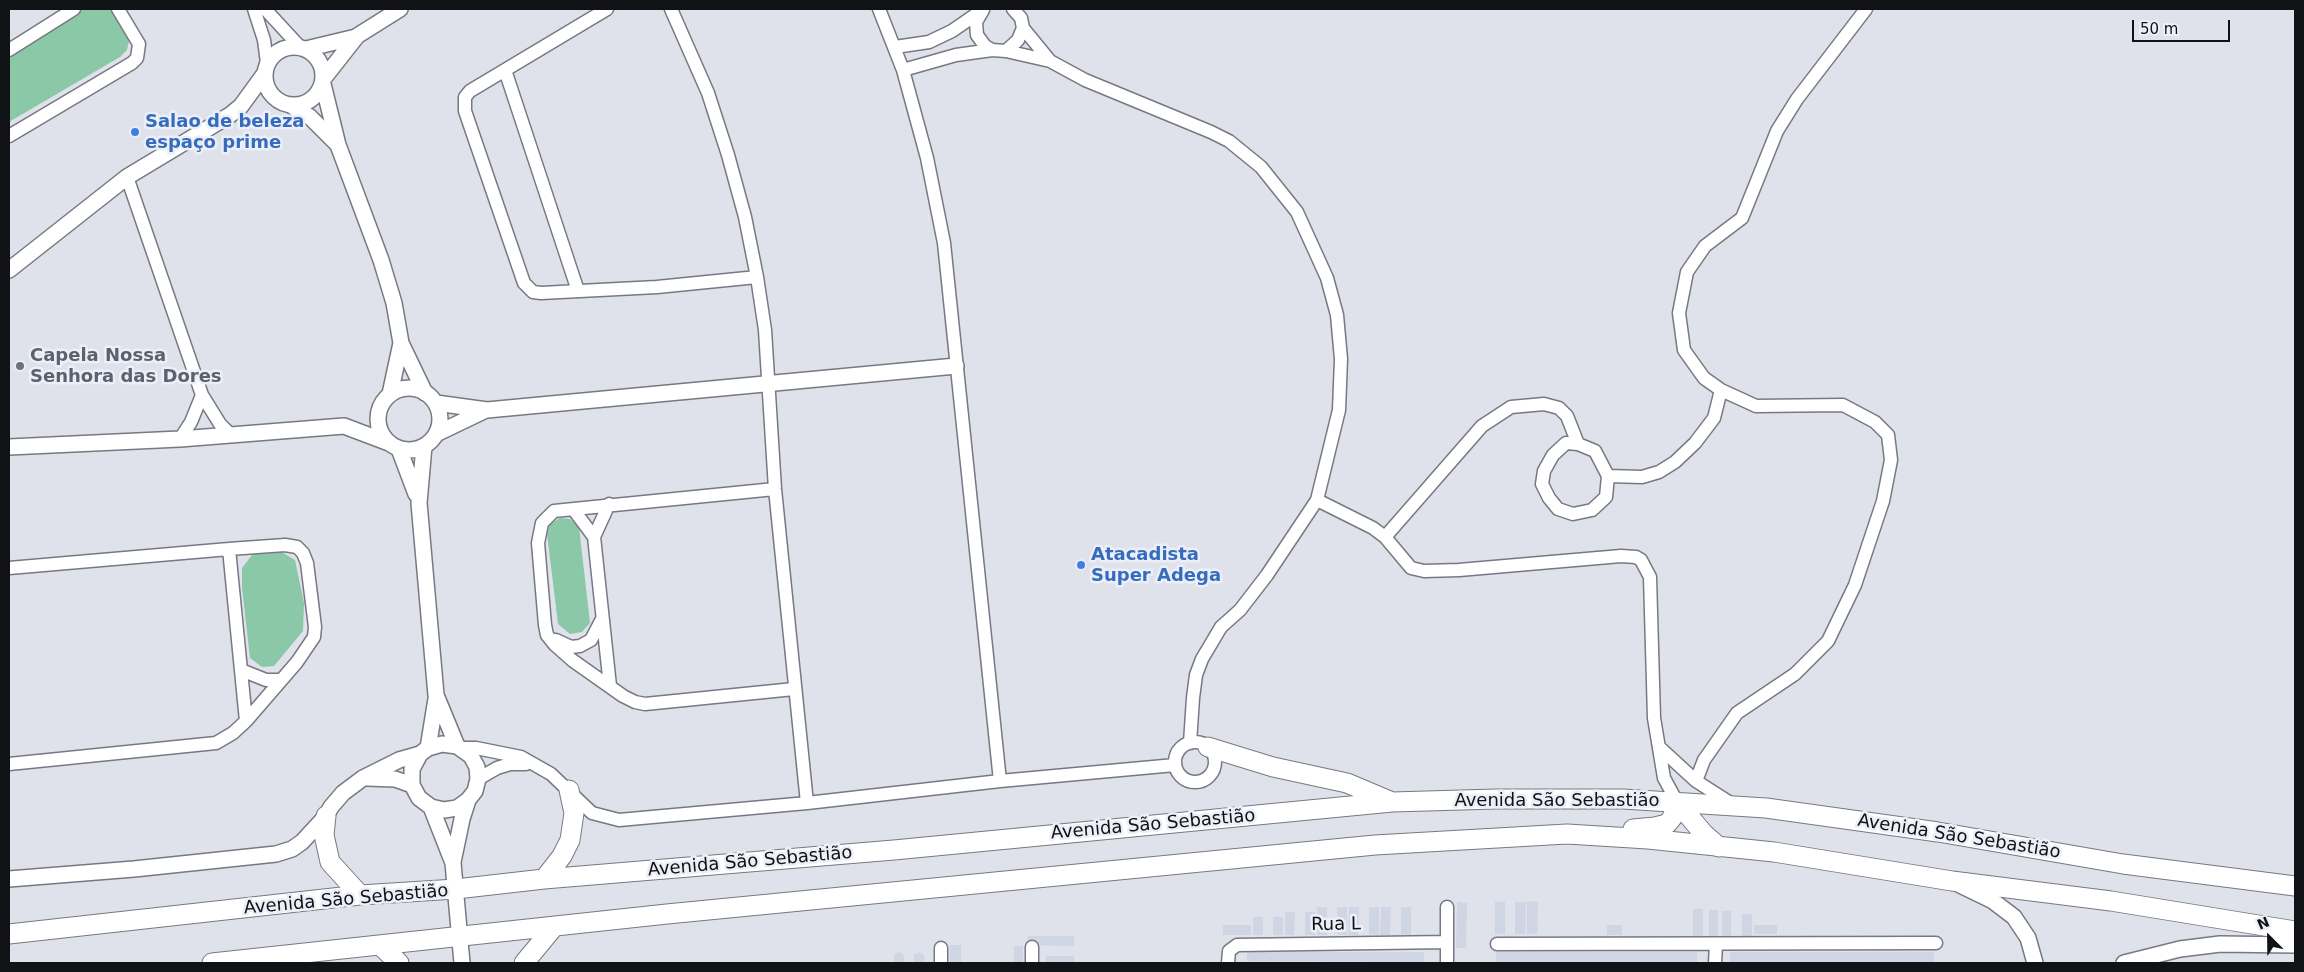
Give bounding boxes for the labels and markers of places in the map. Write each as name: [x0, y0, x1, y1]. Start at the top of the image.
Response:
place label: Salao de beleza espaço prime: [145, 111, 305, 154]
marker: Salao de beleza espaço prime: [129, 126, 141, 138]
place label: Capela Nossa Senhora das Dores: [30, 345, 222, 388]
marker: Capela Nossa Senhora das Dores: [14, 360, 26, 372]
place label: Atacadista Super Adega: [1091, 544, 1221, 586]
marker: Atacadista Super Adega: [1075, 559, 1087, 571]

